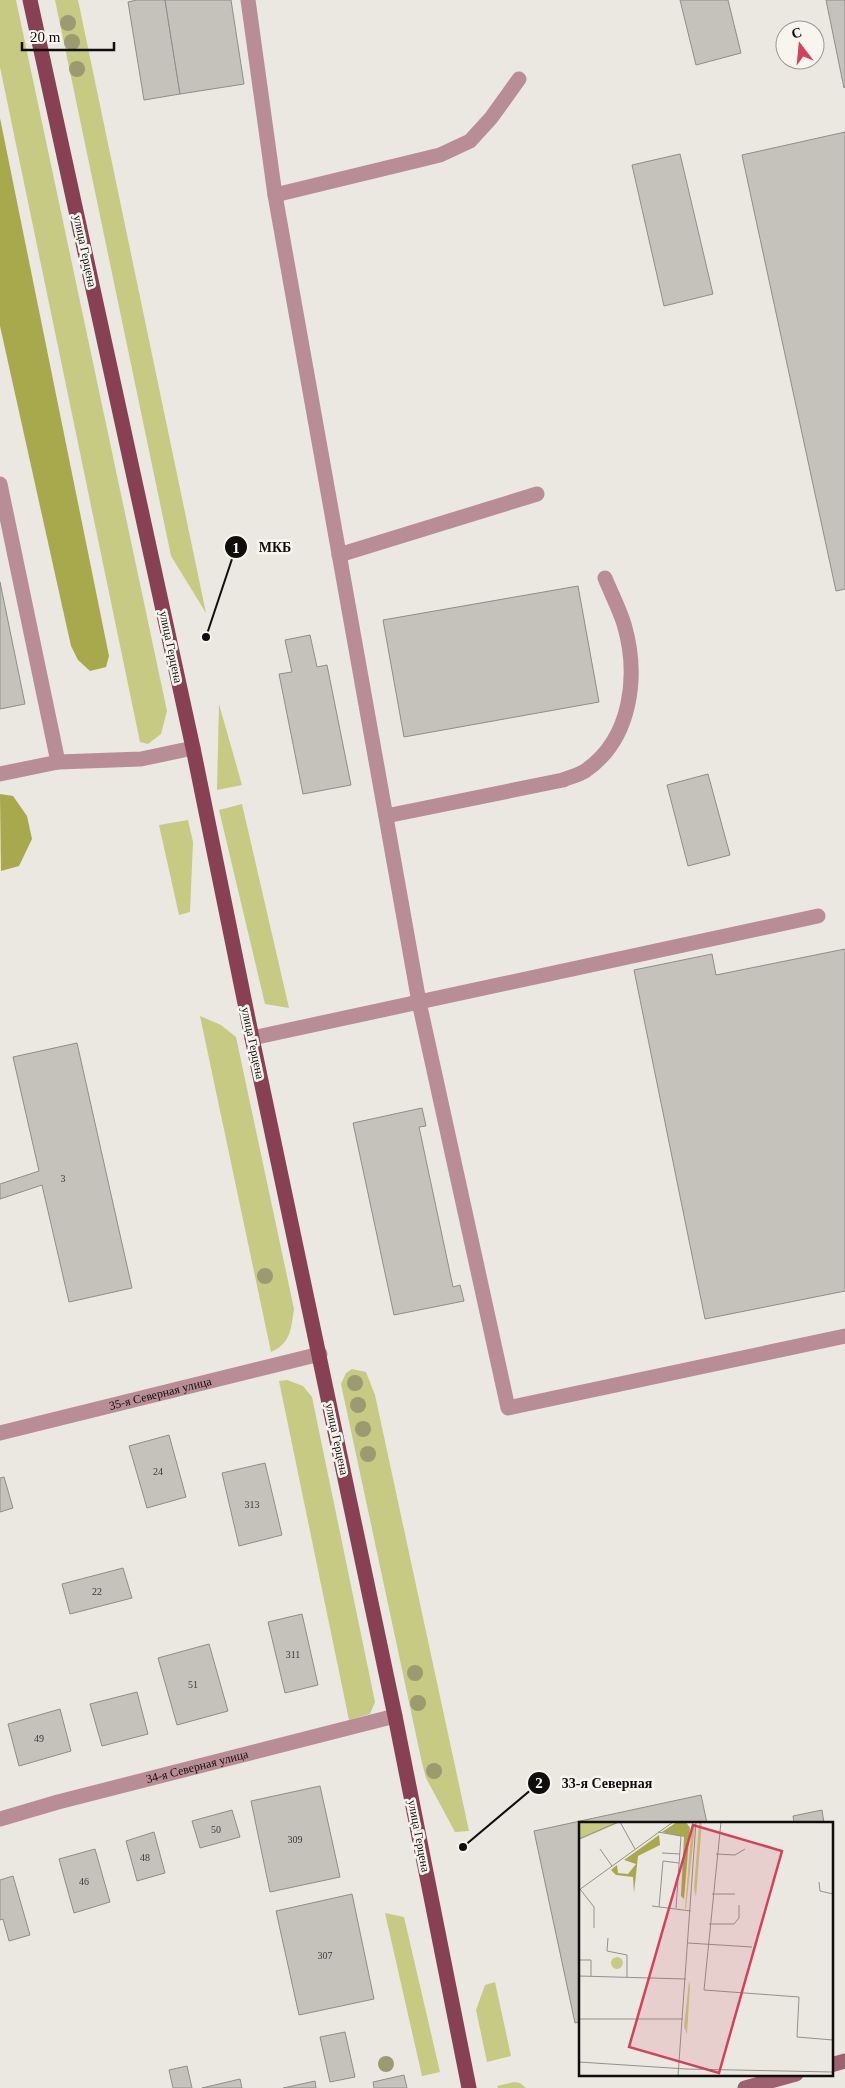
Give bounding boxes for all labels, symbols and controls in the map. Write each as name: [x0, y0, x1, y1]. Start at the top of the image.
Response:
scale bar: [22, 20, 115, 52]
north arrow: [775, 20, 825, 70]
text: С: [790, 24, 803, 42]
text: 20 m: [30, 29, 61, 45]
street label: улица Герцена: [71, 214, 100, 289]
callout: МКБ: [224, 533, 301, 562]
text: 1: [232, 540, 240, 556]
text: МКБ: [259, 540, 291, 555]
street label: улица Герцена: [157, 610, 186, 685]
street label: улица Герцена: [239, 1006, 268, 1081]
house number: 3: [61, 1173, 66, 1184]
street label: 35-я Северная улица: [108, 1374, 213, 1413]
street label: улица Герцена: [323, 1402, 352, 1477]
house number: 24: [153, 1466, 163, 1477]
house number: 313: [245, 1499, 260, 1510]
house number: 22: [92, 1586, 102, 1597]
house number: 311: [286, 1649, 300, 1660]
house number: 51: [188, 1679, 198, 1690]
house number: 49: [34, 1733, 44, 1744]
street label: 34-я Северная улица: [145, 1747, 250, 1786]
callout: 33-я Северная: [527, 1768, 662, 1797]
text: 2: [535, 1775, 543, 1791]
text: 33-я Северная: [562, 1776, 653, 1791]
street label: улица Герцена: [405, 1799, 433, 1874]
inset map: [579, 1822, 832, 2076]
house number: 50: [211, 1824, 221, 1835]
house number: 309: [288, 1834, 303, 1845]
house number: 48: [140, 1852, 150, 1863]
house number: 46: [79, 1876, 89, 1887]
house number: 307: [318, 1950, 333, 1961]

